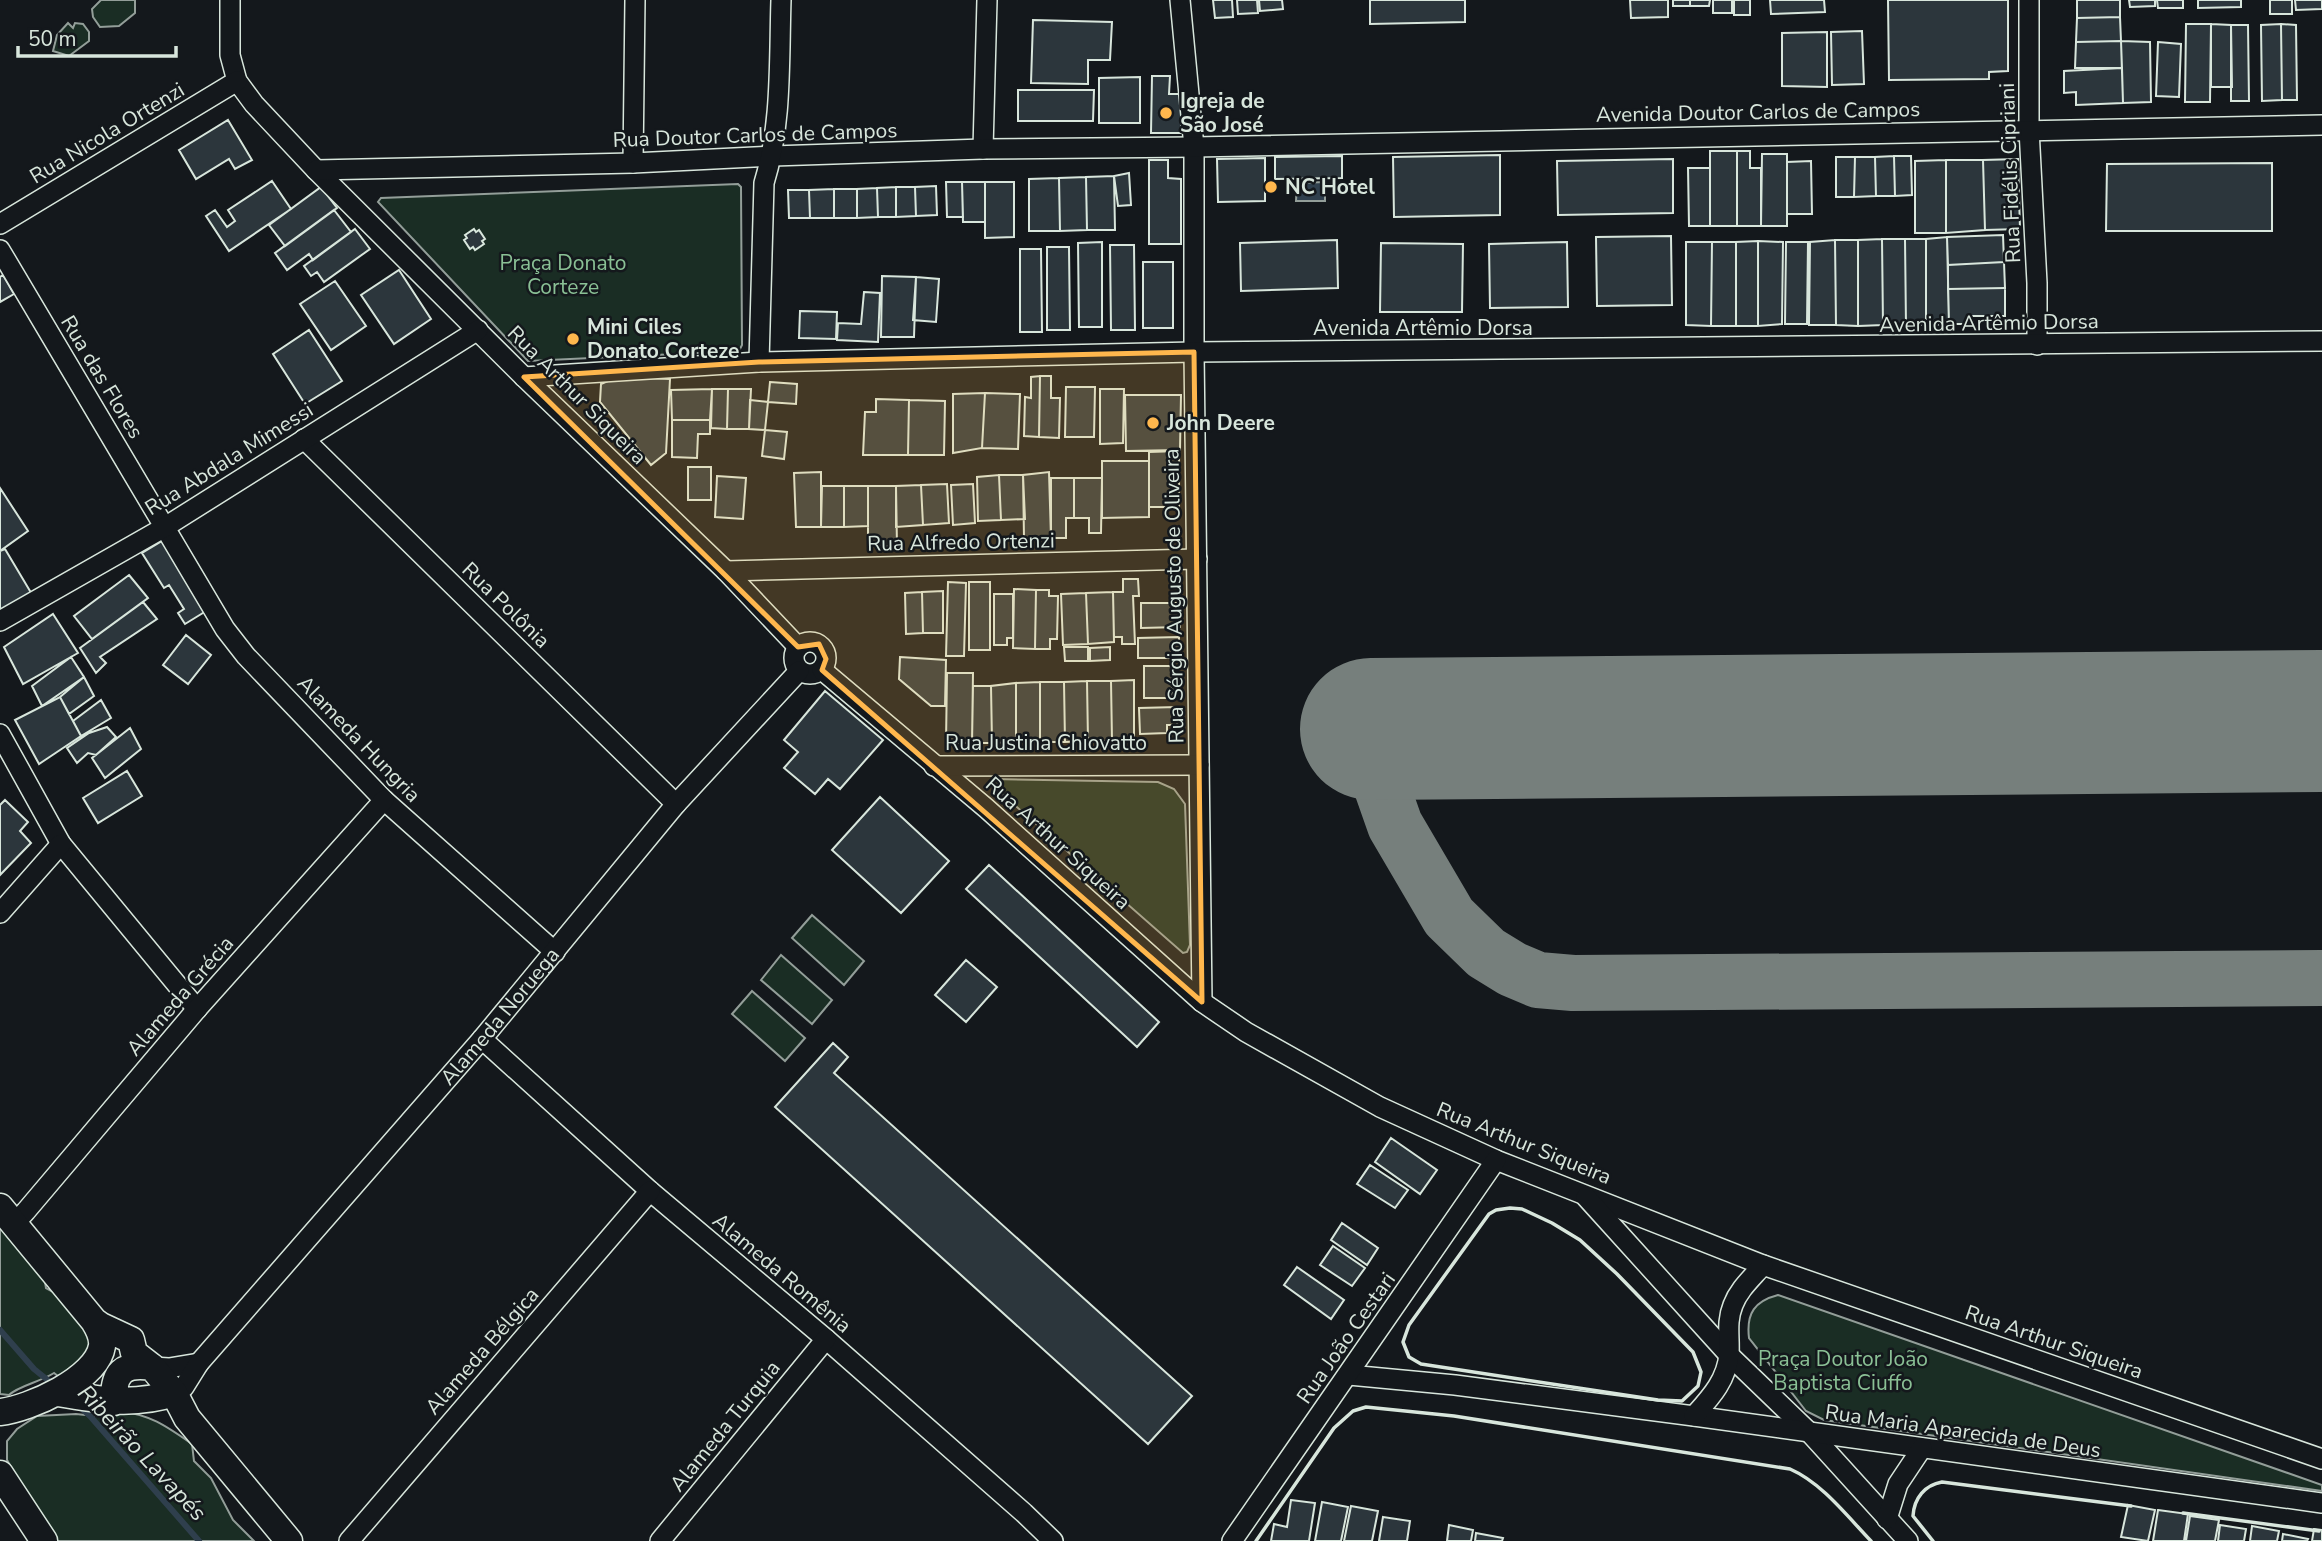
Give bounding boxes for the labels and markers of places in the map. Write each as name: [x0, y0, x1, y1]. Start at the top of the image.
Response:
place label: Igreja de São José: [1180, 87, 1265, 139]
marker: Igreja de São José: [1158, 105, 1174, 121]
place label: NC Hotel: [1285, 173, 1375, 201]
marker: NC Hotel: [1263, 179, 1279, 195]
place label: Mini Ciles Donato Corteze: [587, 313, 739, 365]
marker: Mini Ciles Donato Corteze: [565, 331, 581, 347]
place label: John Deere: [1166, 409, 1275, 437]
marker: John Deere: [1145, 415, 1161, 431]

